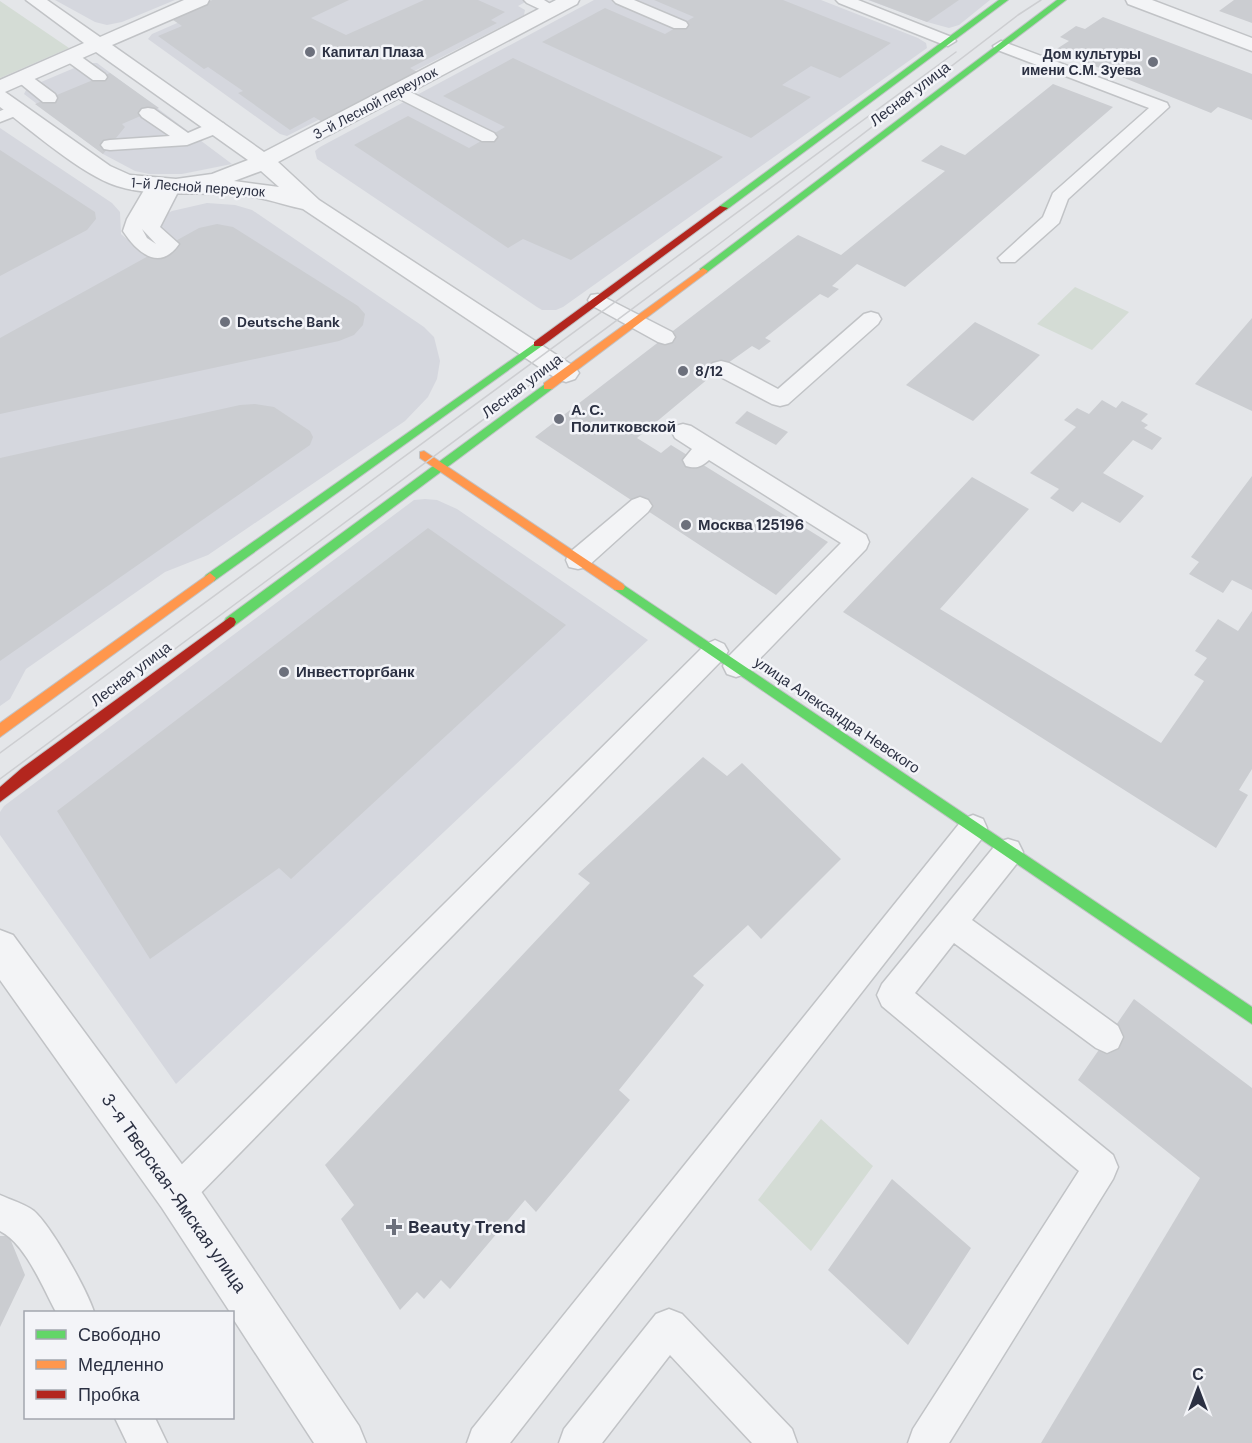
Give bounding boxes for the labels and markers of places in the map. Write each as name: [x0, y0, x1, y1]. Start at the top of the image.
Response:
place label: Капитал Плаза: [322, 43, 424, 61]
marker: Капитал Плаза: [303, 45, 317, 59]
place label: Дом культуры имени С.М. Зуева: [1021, 45, 1141, 79]
marker: Дом культуры имени С.М. Зуева: [1146, 55, 1160, 69]
place label: Deutsche Bank: [237, 313, 340, 331]
marker: Deutsche Bank: [218, 315, 232, 329]
place label: 8/12: [695, 362, 723, 380]
marker: 8/12: [676, 364, 690, 378]
place label: А. С. Политковской: [571, 400, 676, 437]
marker: А. С. Политковской: [552, 412, 566, 426]
place label: Москва 125196: [698, 515, 804, 535]
marker: Москва 125196: [679, 518, 693, 532]
place label: Инвестторгбанк: [296, 662, 415, 682]
marker: Инвестторгбанк: [277, 665, 291, 679]
place label: Beauty Trend: [408, 1215, 526, 1239]
marker: Beauty Trend: [385, 1218, 403, 1236]

